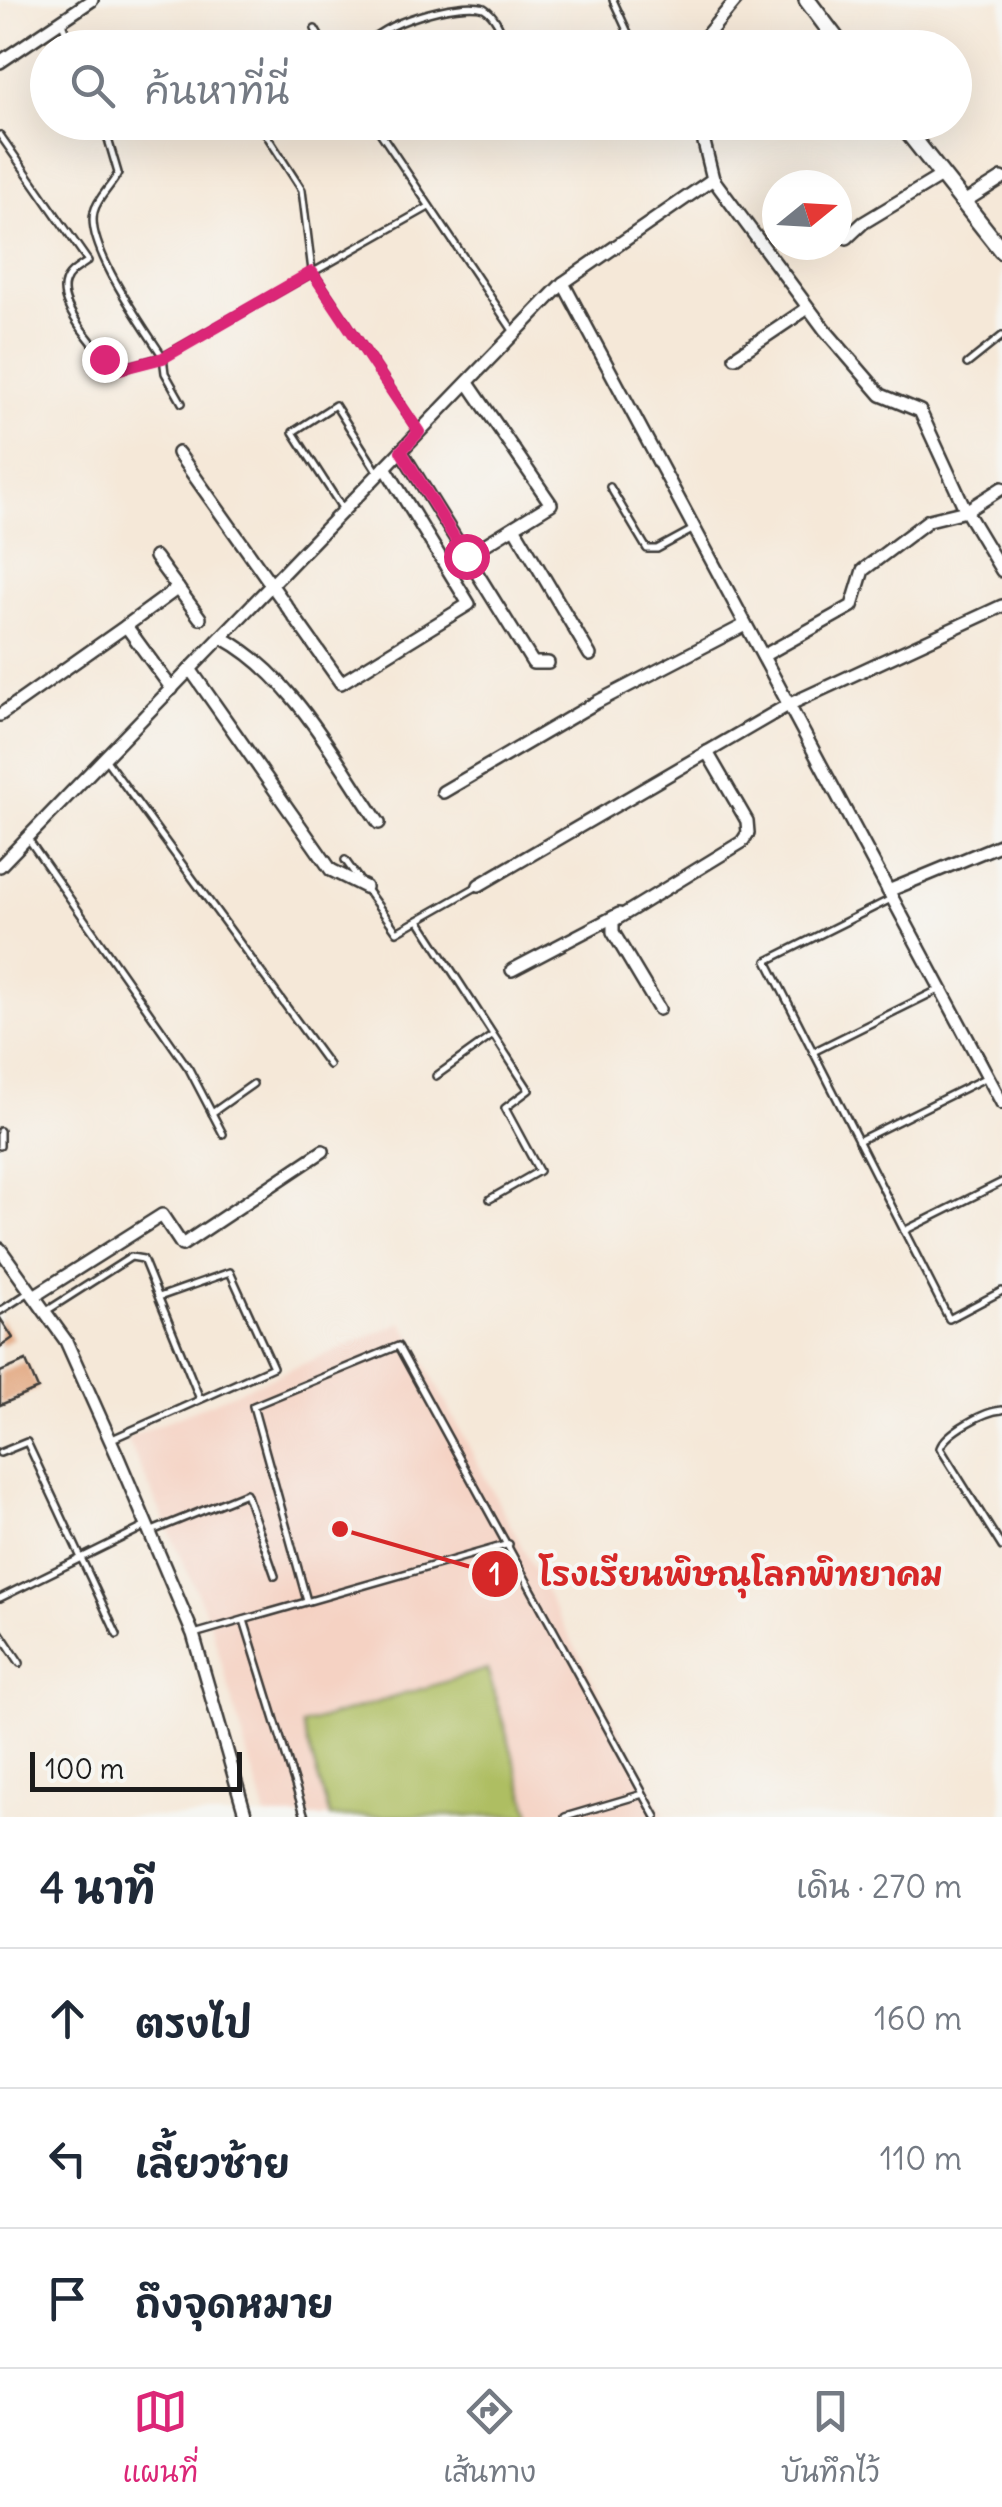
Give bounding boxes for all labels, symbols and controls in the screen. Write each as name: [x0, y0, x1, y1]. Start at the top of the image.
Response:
search box: [30, 30, 972, 140]
icon: search: [65, 58, 120, 113]
text: ค้นหาที่นี่: [145, 67, 289, 114]
north arrow: [762, 170, 852, 260]
route end: [82, 337, 128, 383]
route start: [444, 534, 490, 580]
callout: โรงเรียนพิษณุโลกพิทยาคม: [470, 1543, 963, 1605]
text: โรงเรียนพิษณุโลกพิทยาคม: [538, 1553, 943, 1599]
text: 1: [489, 1555, 501, 1593]
scale bar: [30, 1747, 242, 1792]
text: 100 m: [45, 1751, 124, 1787]
text: 4 นาที: [40, 1862, 155, 1914]
text: เดิน · 270 m: [796, 1866, 962, 1907]
icon: ahead: [40, 1991, 95, 2046]
text: 160 m: [874, 1998, 962, 2039]
text: ตรงไป: [135, 2000, 252, 2047]
icon: left: [40, 2131, 95, 2186]
text: 110 m: [880, 2138, 962, 2179]
text: เลี้ยวซ้าย: [135, 2140, 290, 2187]
icon: arrive: [40, 2271, 95, 2326]
text: ถึงจุดหมาย: [135, 2280, 333, 2327]
tab: แผนที่: [123, 2384, 198, 2493]
tab: เส้นทาง: [443, 2384, 536, 2493]
tab: บันทึกไว้: [781, 2384, 879, 2493]

